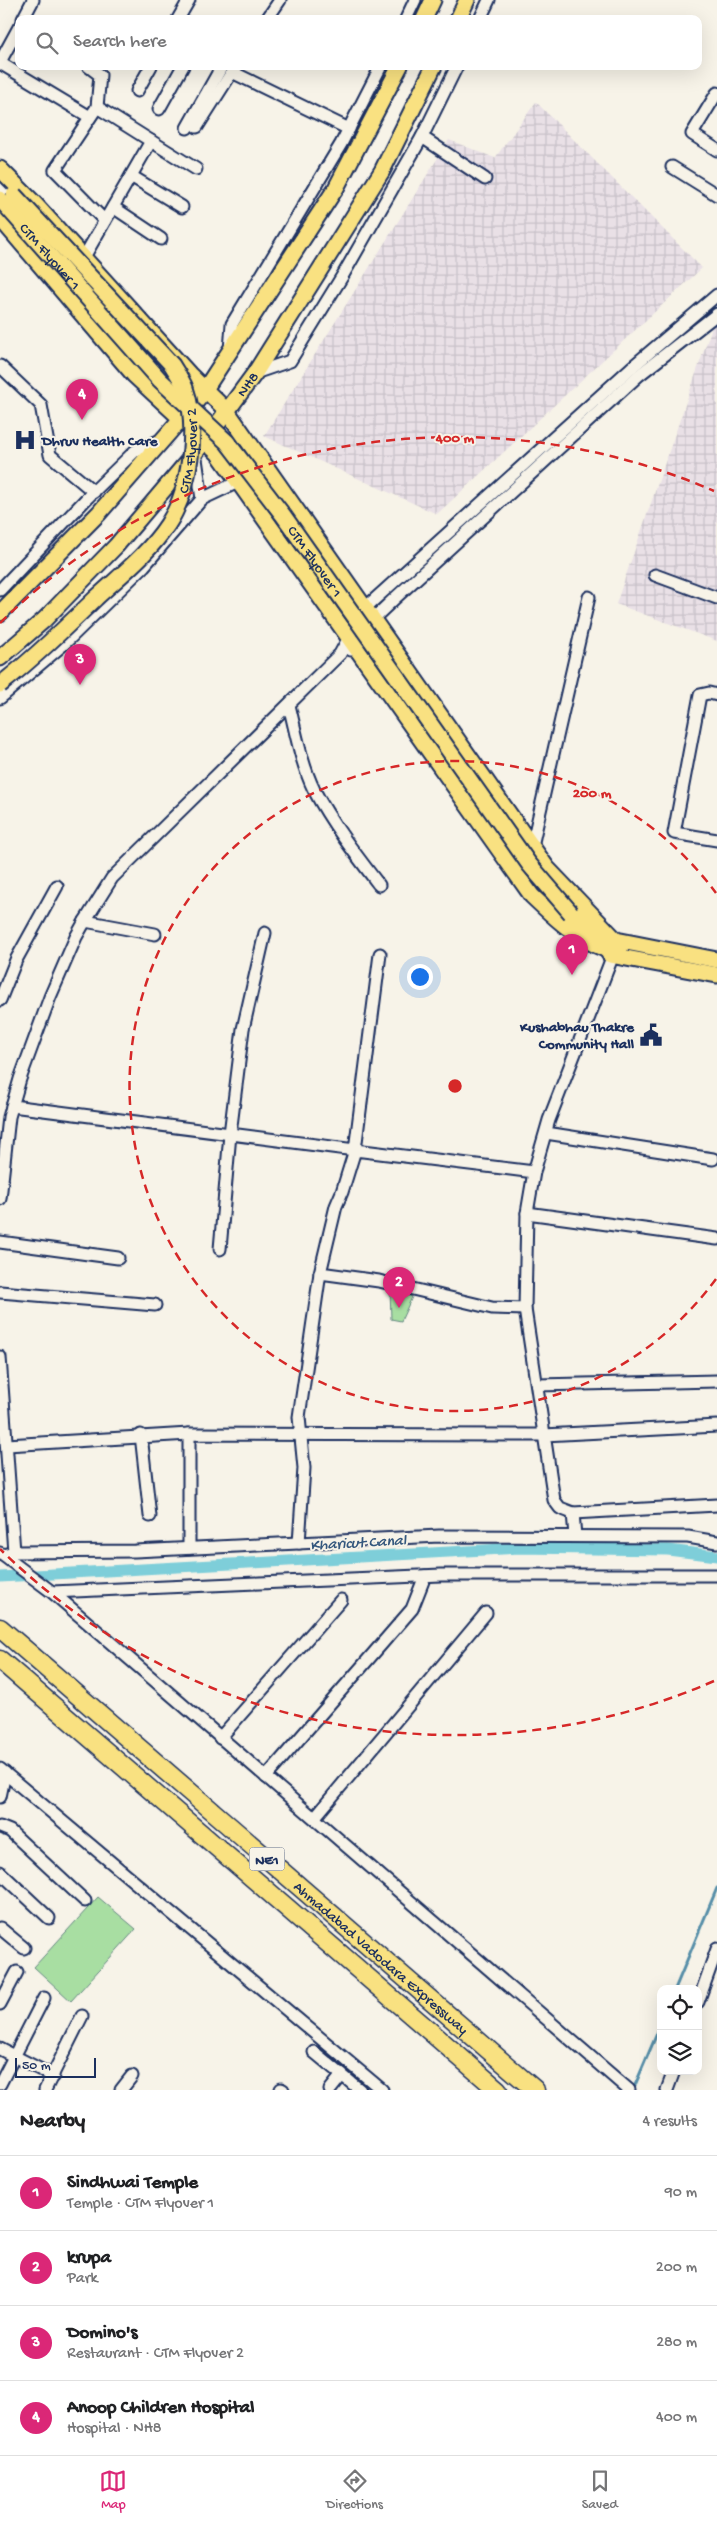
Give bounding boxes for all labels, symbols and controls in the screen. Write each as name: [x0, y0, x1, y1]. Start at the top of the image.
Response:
search box: [15, 15, 702, 70]
icon: search: [33, 29, 61, 57]
text: Search here: [73, 31, 167, 54]
street label: CTM Flyover 1: [14, 220, 83, 294]
street label: NH8: [234, 369, 264, 401]
pin: 4: [66, 379, 98, 420]
street label: CTM Flyover 2: [176, 408, 203, 496]
hospital icon: Dhruv Health Care: [12, 427, 38, 453]
text: 400 m: [435, 430, 475, 448]
place label: Dhruv Health Care: [40, 433, 159, 451]
street label: CTM Flyover 1: [282, 523, 345, 601]
pin: 3: [64, 644, 96, 685]
text: 200 m: [573, 785, 612, 803]
pin: 1: [556, 934, 588, 975]
your location: [407, 964, 433, 990]
place label: Kushabhau Thakre Community Hall: [519, 1019, 635, 1054]
public building icon: Kushabhau Thakre Community Hall: [638, 1022, 664, 1048]
centre of rings: [446, 1077, 464, 1095]
pin: 2: [383, 1267, 415, 1308]
water label: Kharicut Canal: [310, 1532, 408, 1557]
road number: NE1: [250, 1848, 284, 1870]
street label: Ahmadabad Vadodara Expressway: [289, 1878, 472, 2040]
map controls: [657, 1985, 702, 2075]
button: locate: [657, 1985, 702, 2030]
button: layers: [657, 2030, 702, 2075]
scale bar: [15, 2055, 96, 2078]
text: 50 m: [22, 2058, 51, 2075]
text: Nearby: [20, 2110, 85, 2135]
text: 4 results: [642, 2113, 697, 2132]
text: Sindhwai Temple: [67, 2172, 198, 2195]
text: 1: [33, 2184, 39, 2203]
text: 90 m: [665, 2184, 697, 2203]
text: Temple · CTM Flyover 1: [67, 2195, 214, 2214]
text: krupa: [67, 2247, 111, 2270]
text: 2: [32, 2259, 40, 2278]
text: 200 m: [656, 2259, 697, 2278]
text: Park: [67, 2270, 98, 2289]
text: Domino's: [67, 2322, 138, 2345]
text: 3: [32, 2334, 40, 2353]
text: 280 m: [656, 2334, 697, 2353]
text: Restaurant · CTM Flyover 2: [67, 2345, 244, 2364]
text: Anoop Children Hospital: [67, 2397, 254, 2420]
text: 4: [32, 2409, 40, 2428]
text: 400 m: [656, 2409, 697, 2428]
text: Hospital · NH8: [67, 2420, 162, 2439]
tab: Map: [99, 2467, 127, 2514]
tab: Directions: [326, 2467, 383, 2514]
tab: Saved: [582, 2467, 618, 2514]

